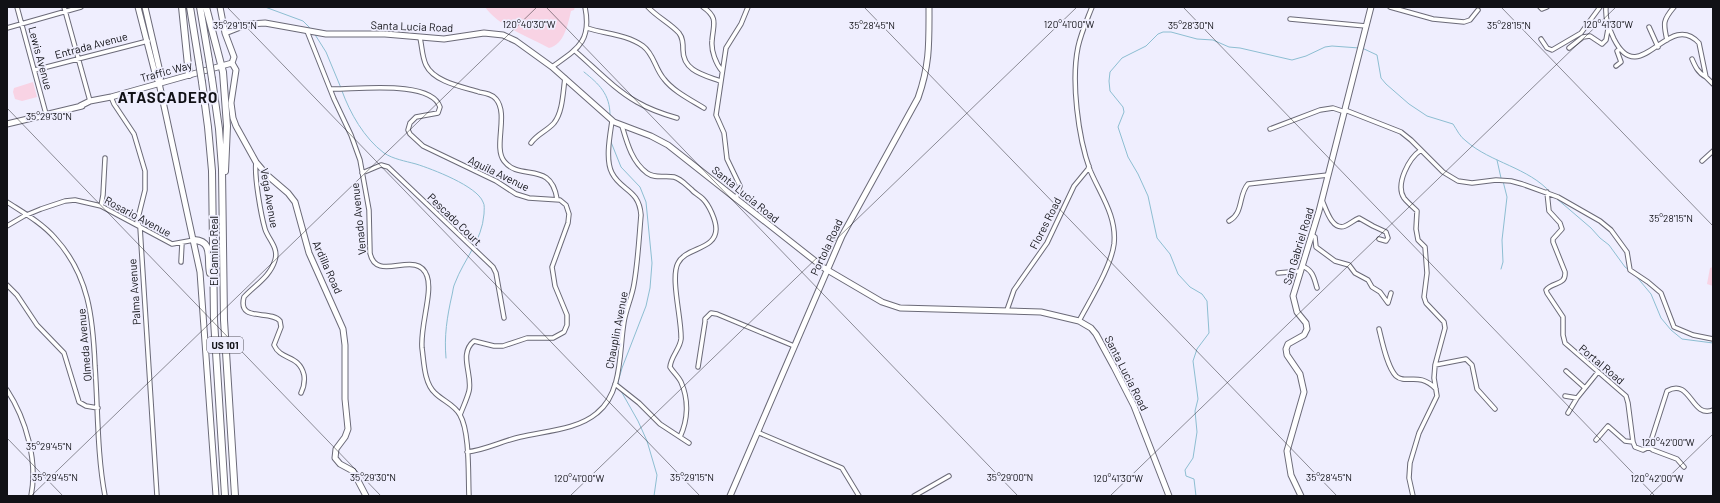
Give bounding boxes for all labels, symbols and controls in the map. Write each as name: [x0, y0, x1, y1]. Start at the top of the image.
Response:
street label: Santa Lucia Road: [371, 18, 453, 34]
text: 120°40'30"W: [502, 18, 556, 30]
text: 120°41'00"W: [1044, 18, 1094, 30]
text: 120°41'30"W: [1583, 18, 1633, 30]
text: 35°29'15"N: [213, 19, 257, 31]
text: 35°28'45"N: [849, 19, 895, 31]
text: 35°28'30"N: [1168, 19, 1214, 31]
text: 35°28'15"N: [1487, 19, 1531, 31]
street label: Lewis Avenue: [26, 25, 56, 91]
street label: Entrada Avenue: [53, 29, 129, 61]
street label: Traffic Way: [139, 58, 193, 84]
district label: ATASCADERO: [118, 88, 218, 106]
text: 35°29'30"N: [26, 110, 72, 122]
street label: Aguila Avenue: [466, 153, 532, 193]
street label: Santa Lucia Road: [710, 163, 782, 225]
street label: Vega Avenue: [258, 167, 282, 229]
street label: Venado Avenue: [348, 182, 368, 256]
street label: Pescado Court: [425, 190, 485, 248]
street label: Rosario Avenue: [102, 193, 174, 239]
street label: Flores Road: [1026, 195, 1064, 251]
street label: San Gabriel Road: [1280, 206, 1316, 286]
text: 35°28'15"N: [1649, 212, 1693, 224]
street label: El Camino Real: [207, 216, 220, 286]
street label: Portola Road: [807, 217, 845, 277]
street label: Ardilla Road: [311, 238, 345, 296]
street label: Palma Avenue: [125, 258, 143, 326]
street label: Chauplin Avenue: [602, 290, 630, 370]
street label: Olmeda Avenue: [74, 308, 94, 382]
street label: Santa Lucia Road: [1102, 333, 1152, 413]
road number: US 101: [207, 337, 243, 353]
street label: Portal Road: [1577, 341, 1627, 387]
text: 120°42'00"W: [1641, 436, 1695, 448]
text: 35°29'45"N: [26, 440, 72, 452]
text: 35°29'45"N: [32, 471, 78, 483]
text: 35°29'30"N: [350, 471, 396, 483]
text: 35°29'15"N: [670, 471, 714, 483]
text: 35°29'00"N: [987, 471, 1033, 483]
text: 35°28'45"N: [1306, 471, 1352, 483]
text: 120°41'00"W: [554, 472, 604, 484]
text: 120°41'30"W: [1093, 472, 1143, 484]
text: 120°42'00"W: [1630, 472, 1684, 484]

